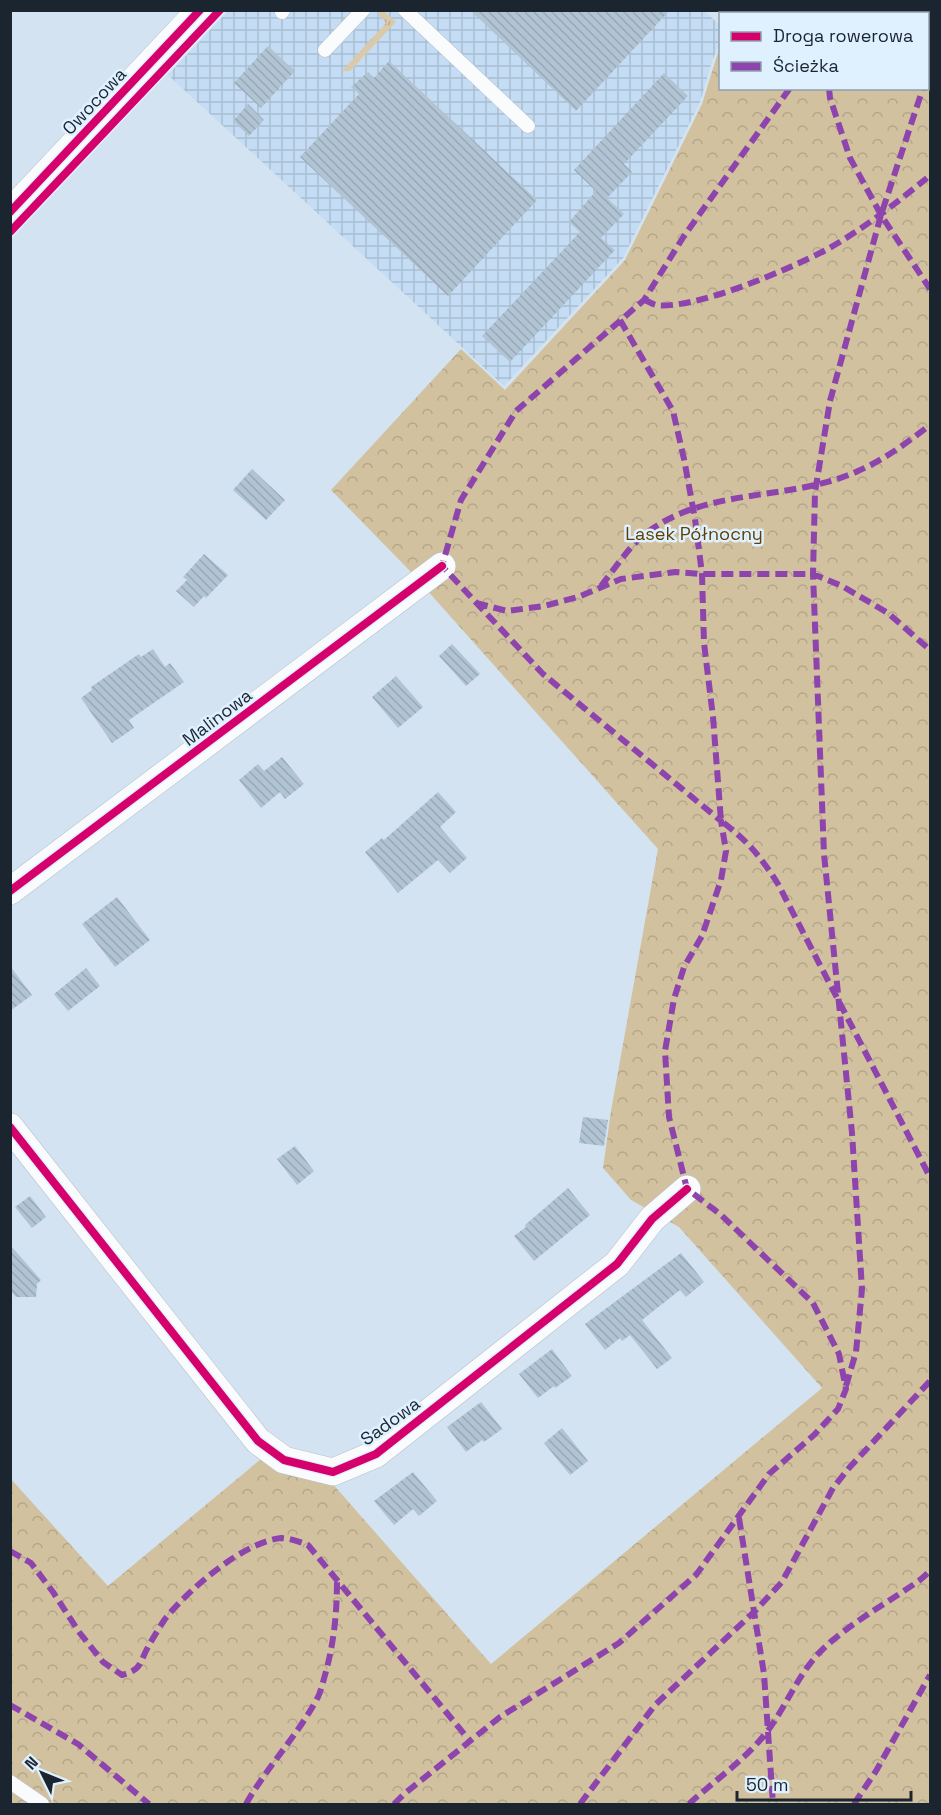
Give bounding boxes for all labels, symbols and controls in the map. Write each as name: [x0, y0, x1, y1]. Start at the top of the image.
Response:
legend: [719, 12, 929, 90]
text: Droga rowerowa: [773, 24, 913, 47]
text: Ścieżka: [773, 54, 839, 77]
street label: Owocowa: [57, 63, 131, 139]
park label: Lasek Północny: [625, 522, 763, 545]
street label: Malinowa: [178, 683, 256, 751]
street label: Sadowa: [356, 1392, 424, 1450]
north arrow: [12, 1743, 72, 1803]
text: N: [20, 1752, 43, 1774]
scale bar: [737, 1764, 911, 1802]
text: 50 m: [746, 1773, 788, 1796]

